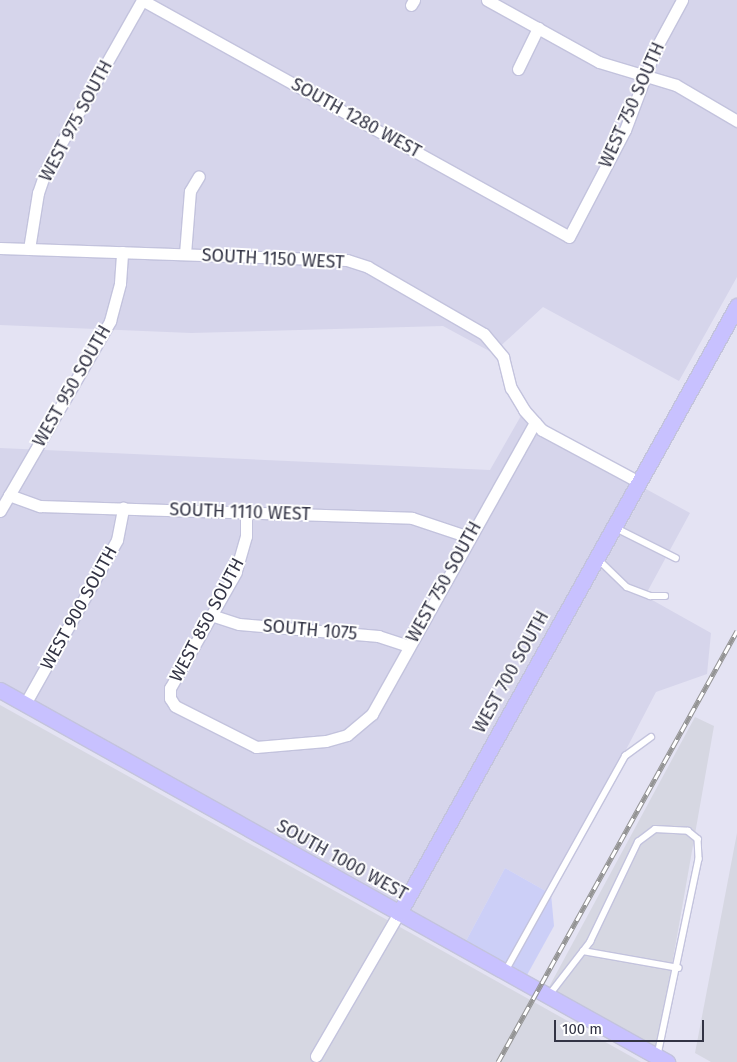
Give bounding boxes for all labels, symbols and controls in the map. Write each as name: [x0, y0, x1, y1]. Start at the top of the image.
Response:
street label: WEST 750 SOUTH: [595, 39, 669, 171]
street label: WEST 975 SOUTH: [35, 57, 117, 185]
street label: SOUTH 1280 WEST: [287, 73, 425, 163]
street label: SOUTH 1150 WEST: [201, 244, 345, 274]
street label: WEST 950 SOUTH: [28, 321, 116, 451]
street label: SOUTH 1110 WEST: [169, 499, 311, 525]
street label: WEST 750 SOUTH: [402, 518, 486, 646]
street label: WEST 900 SOUTH: [36, 542, 122, 674]
street label: WEST 850 SOUTH: [165, 554, 249, 686]
street label: WEST 700 SOUTH: [469, 607, 553, 737]
street label: SOUTH 1075: [262, 615, 358, 645]
street label: SOUTH 1000 WEST: [273, 815, 411, 905]
scale bar: [557, 1010, 707, 1042]
text: 100 m: [562, 1020, 602, 1038]

